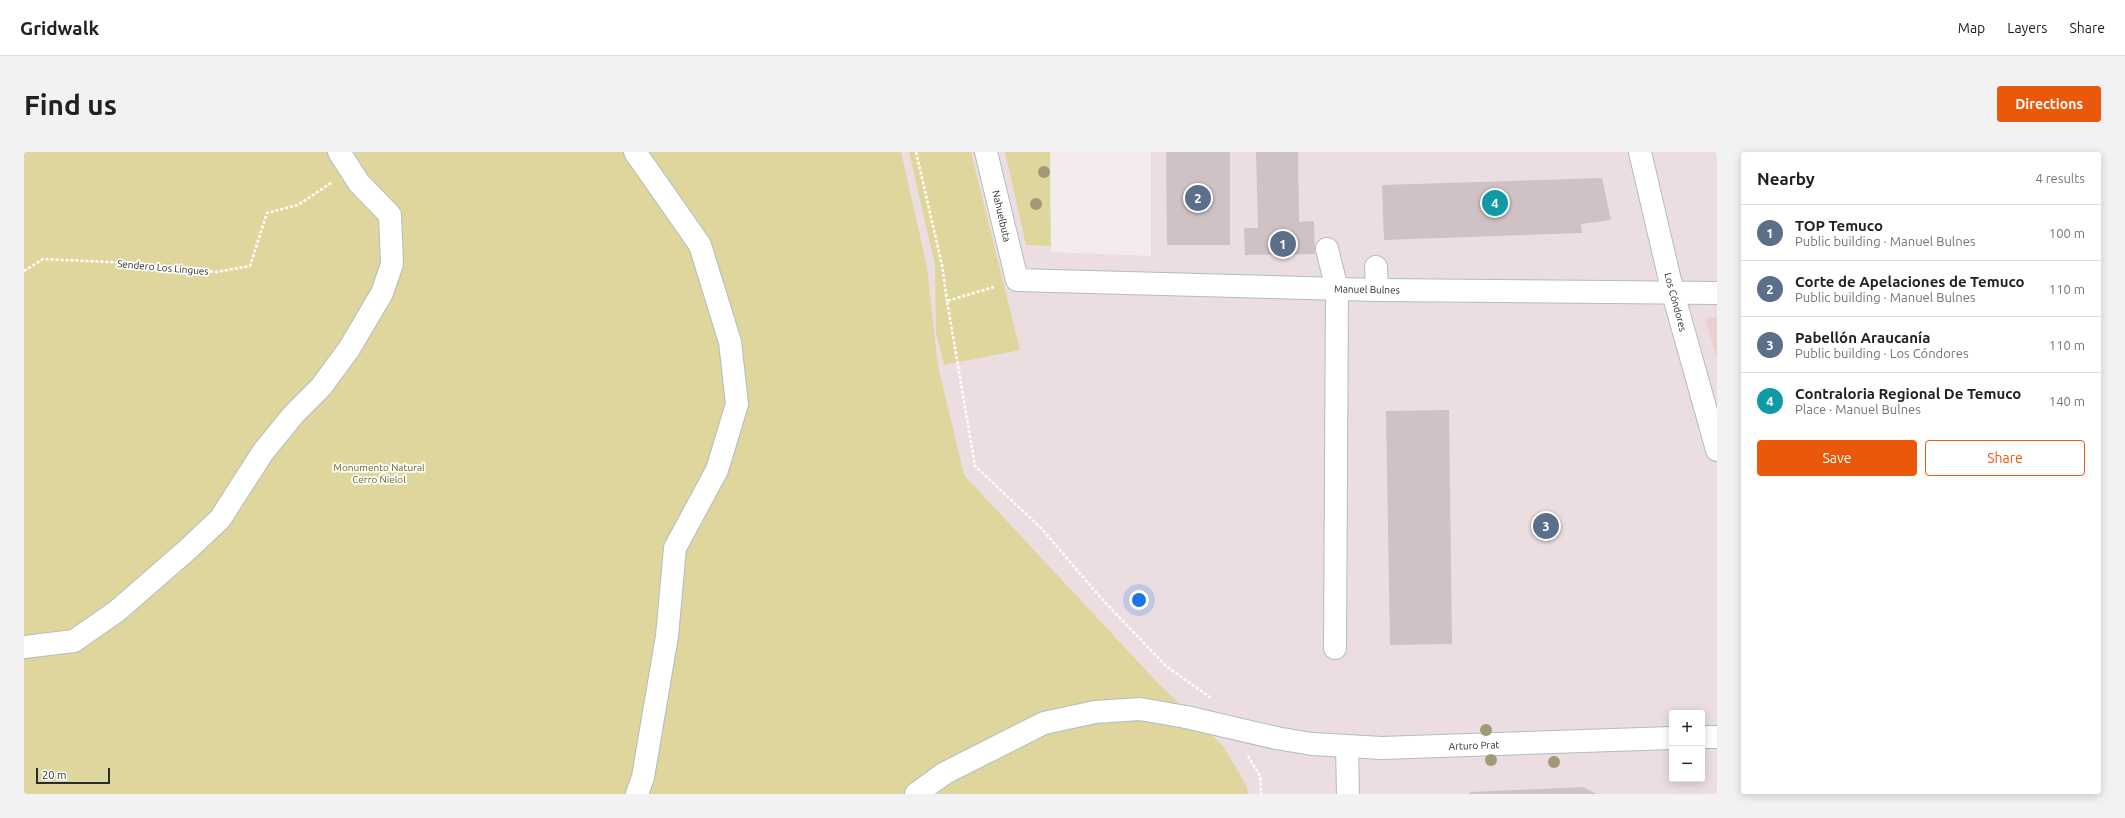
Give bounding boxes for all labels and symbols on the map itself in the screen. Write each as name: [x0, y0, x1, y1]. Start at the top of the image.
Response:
pin: 2: [1185, 183, 1211, 213]
pin: 4: [1482, 188, 1508, 218]
street label: Nahuelbuta: [990, 189, 1013, 243]
pin: 1: [1270, 229, 1296, 259]
street label: Sendero Los Lingues: [117, 258, 209, 277]
street label: Los Cóndores: [1662, 271, 1689, 333]
street label: Manuel Bulnes: [1334, 283, 1400, 296]
park label: Monumento Natural Cerro Ñielol: [333, 462, 425, 485]
pin: 3: [1533, 511, 1559, 541]
your location: [1129, 590, 1149, 610]
street label: Arturo Prat: [1448, 739, 1500, 752]
scale bar: [36, 766, 110, 785]

